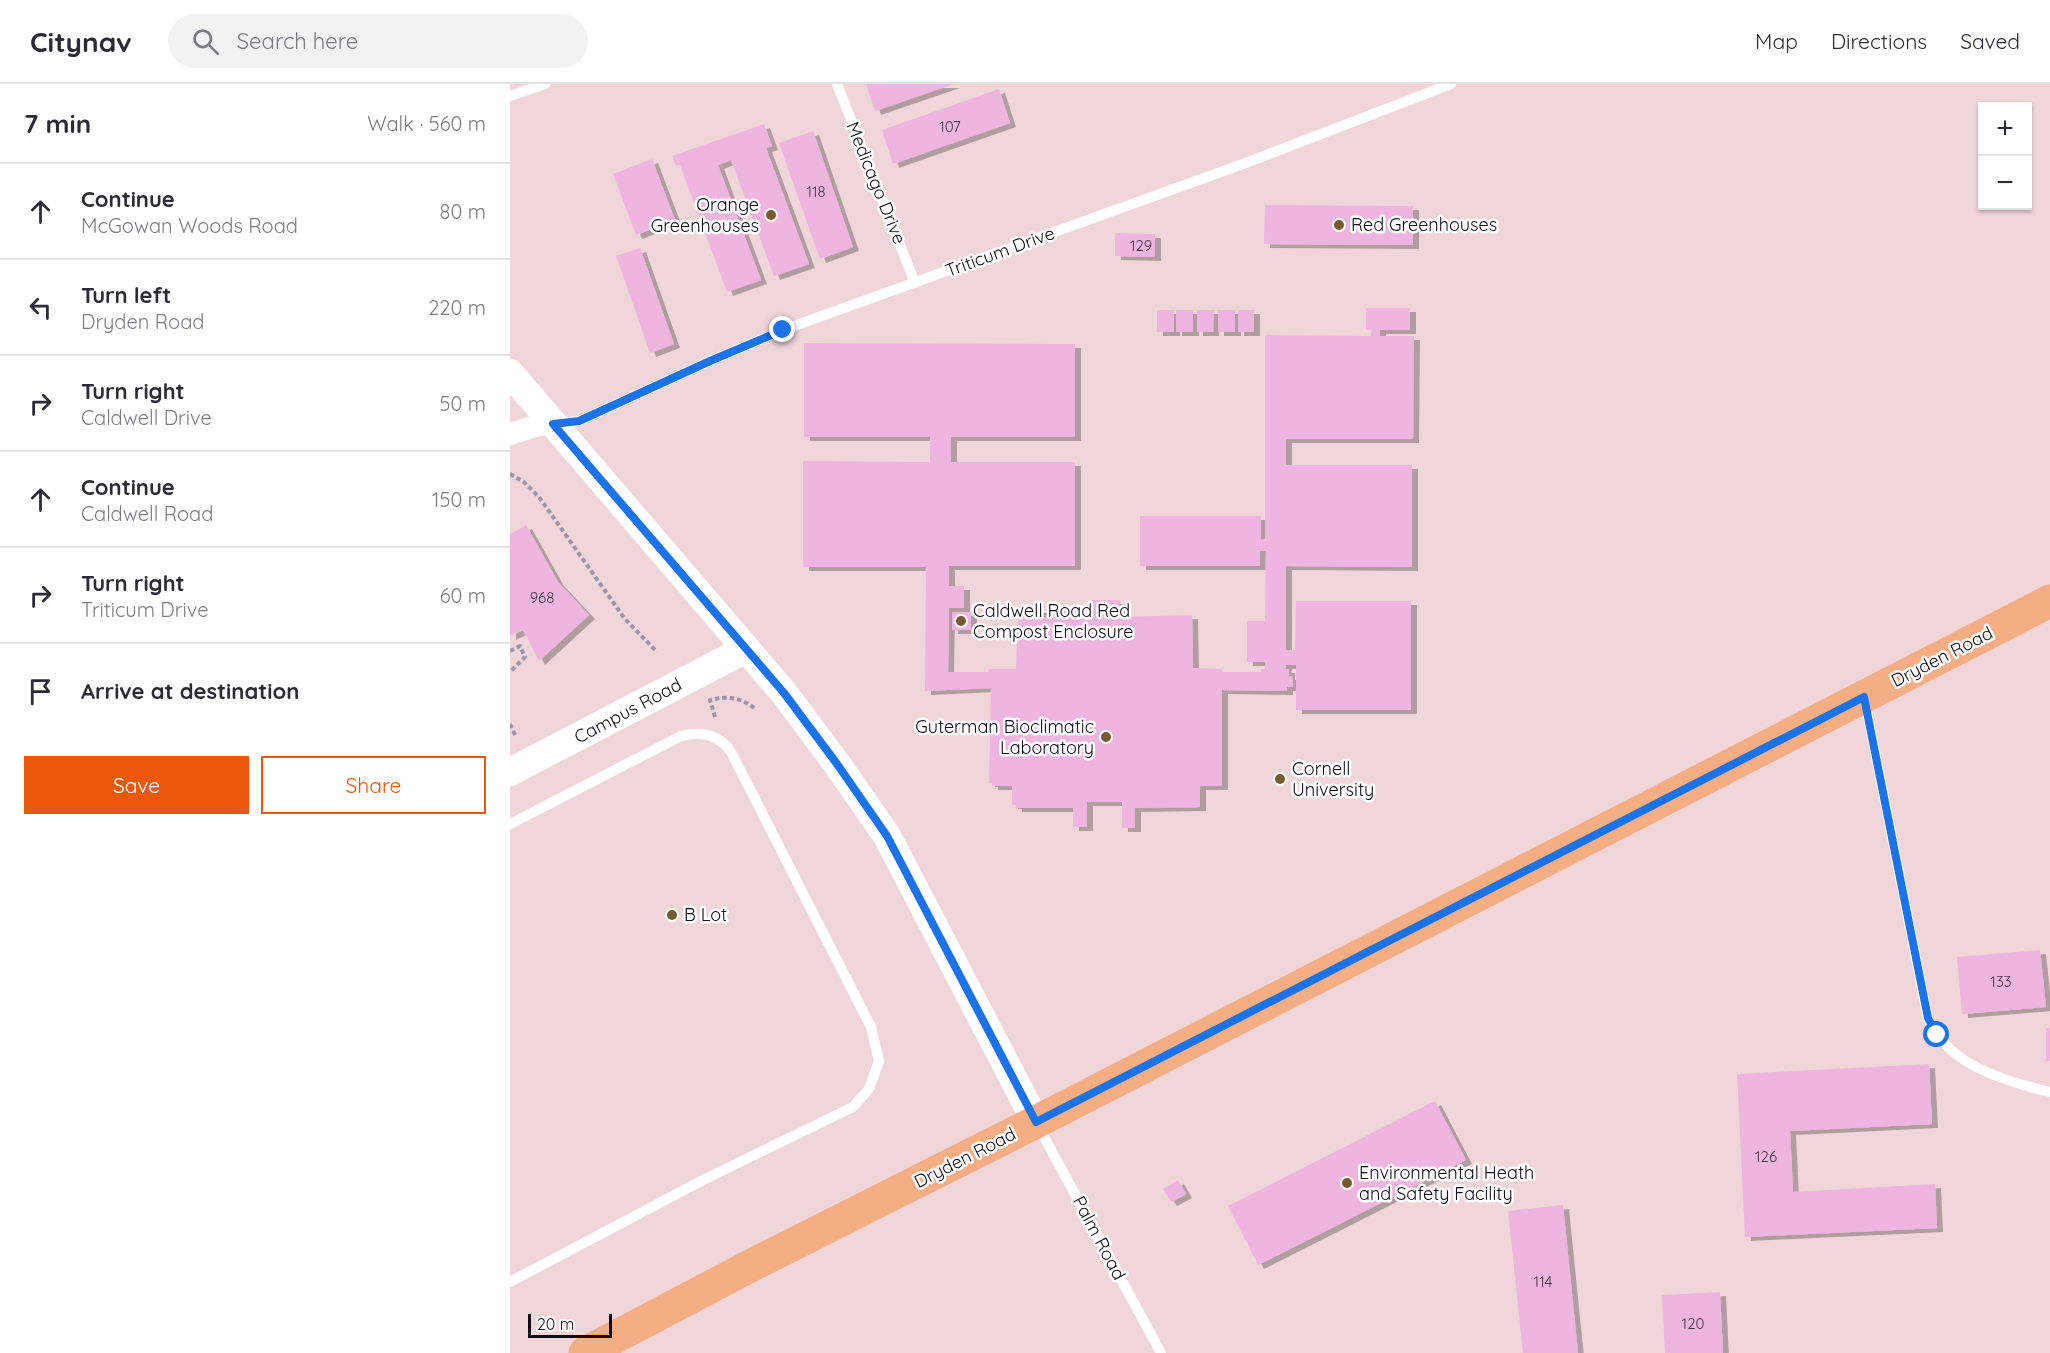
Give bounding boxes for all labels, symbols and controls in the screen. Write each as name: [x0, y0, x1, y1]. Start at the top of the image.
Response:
search box: [168, 14, 588, 68]
text: Citynav: [30, 24, 132, 59]
icon: search: [189, 25, 222, 58]
text: Search here: [237, 27, 358, 55]
text: Map: [1755, 28, 1798, 54]
text: Directions: [1831, 28, 1927, 54]
text: Saved: [1960, 28, 2020, 54]
map controls: [1978, 102, 2032, 210]
button: +: [1978, 102, 2032, 156]
text: 7 min: [24, 107, 91, 140]
text: Walk · 560 m: [367, 111, 486, 136]
house number: 107: [939, 117, 961, 136]
street label: Medicago Drive: [841, 118, 911, 247]
button: −: [1978, 156, 2032, 210]
house number: 118: [806, 182, 826, 201]
text: Continue: [81, 185, 175, 213]
place label: Orange Greenhouses: [651, 193, 759, 237]
icon: ahead: [24, 195, 57, 228]
text: 80 m: [440, 199, 486, 224]
marker: Orange Greenhouses: [764, 208, 778, 222]
text: McGowan Woods Road: [81, 213, 298, 238]
place label: Red Greenhouses: [1351, 213, 1497, 236]
marker: Red Greenhouses: [1332, 218, 1346, 232]
street label: Triticum Drive: [942, 221, 1058, 282]
house number: 129: [1130, 236, 1152, 255]
text: Turn left: [81, 281, 171, 309]
icon: left: [24, 291, 57, 324]
text: 220 m: [428, 295, 486, 320]
text: Dryden Road: [81, 309, 204, 334]
route end: [769, 316, 795, 342]
text: Turn right: [81, 377, 185, 405]
icon: right: [24, 387, 57, 420]
text: 50 m: [440, 391, 486, 416]
text: Caldwell Drive: [81, 405, 212, 430]
text: Continue: [81, 473, 175, 501]
icon: ahead: [24, 483, 57, 516]
text: 150 m: [432, 487, 486, 512]
text: Caldwell Road: [81, 501, 213, 526]
text: Turn right: [81, 569, 185, 597]
icon: right: [24, 579, 57, 612]
text: 60 m: [440, 583, 486, 608]
house number: 968: [530, 588, 554, 607]
text: Triticum Drive: [81, 597, 209, 622]
place label: Caldwell Road Red Compost Enclosure: [973, 599, 1133, 643]
marker: Caldwell Road Red Compost Enclosure: [954, 614, 968, 628]
street label: Dryden Road: [1887, 621, 1996, 692]
street label: Campus Road: [570, 673, 685, 748]
icon: arrive: [24, 675, 57, 708]
text: Arrive at destination: [81, 677, 299, 705]
place label: Guterman Bioclimatic Laboratory: [915, 715, 1094, 759]
marker: Guterman Bioclimatic Laboratory: [1099, 730, 1113, 744]
button: Save: [24, 756, 249, 814]
button: Share: [261, 756, 486, 814]
place label: Cornell University: [1292, 757, 1374, 801]
marker: Cornell University: [1273, 772, 1287, 786]
place label: B Lot: [684, 903, 727, 926]
marker: B Lot: [665, 908, 679, 922]
house number: 133: [1990, 972, 2012, 991]
route start: [1923, 1021, 1949, 1047]
street label: Dryden Road: [910, 1122, 1019, 1193]
house number: 126: [1755, 1147, 1777, 1166]
place label: Environmental Heath and Safety Facility: [1359, 1161, 1534, 1205]
marker: Environmental Heath and Safety Facility: [1340, 1176, 1354, 1190]
street label: Palm Road: [1068, 1192, 1131, 1284]
house number: 114: [1534, 1272, 1552, 1291]
scale bar: [528, 1311, 612, 1338]
text: 20 m: [537, 1314, 574, 1334]
house number: 120: [1682, 1314, 1704, 1333]

